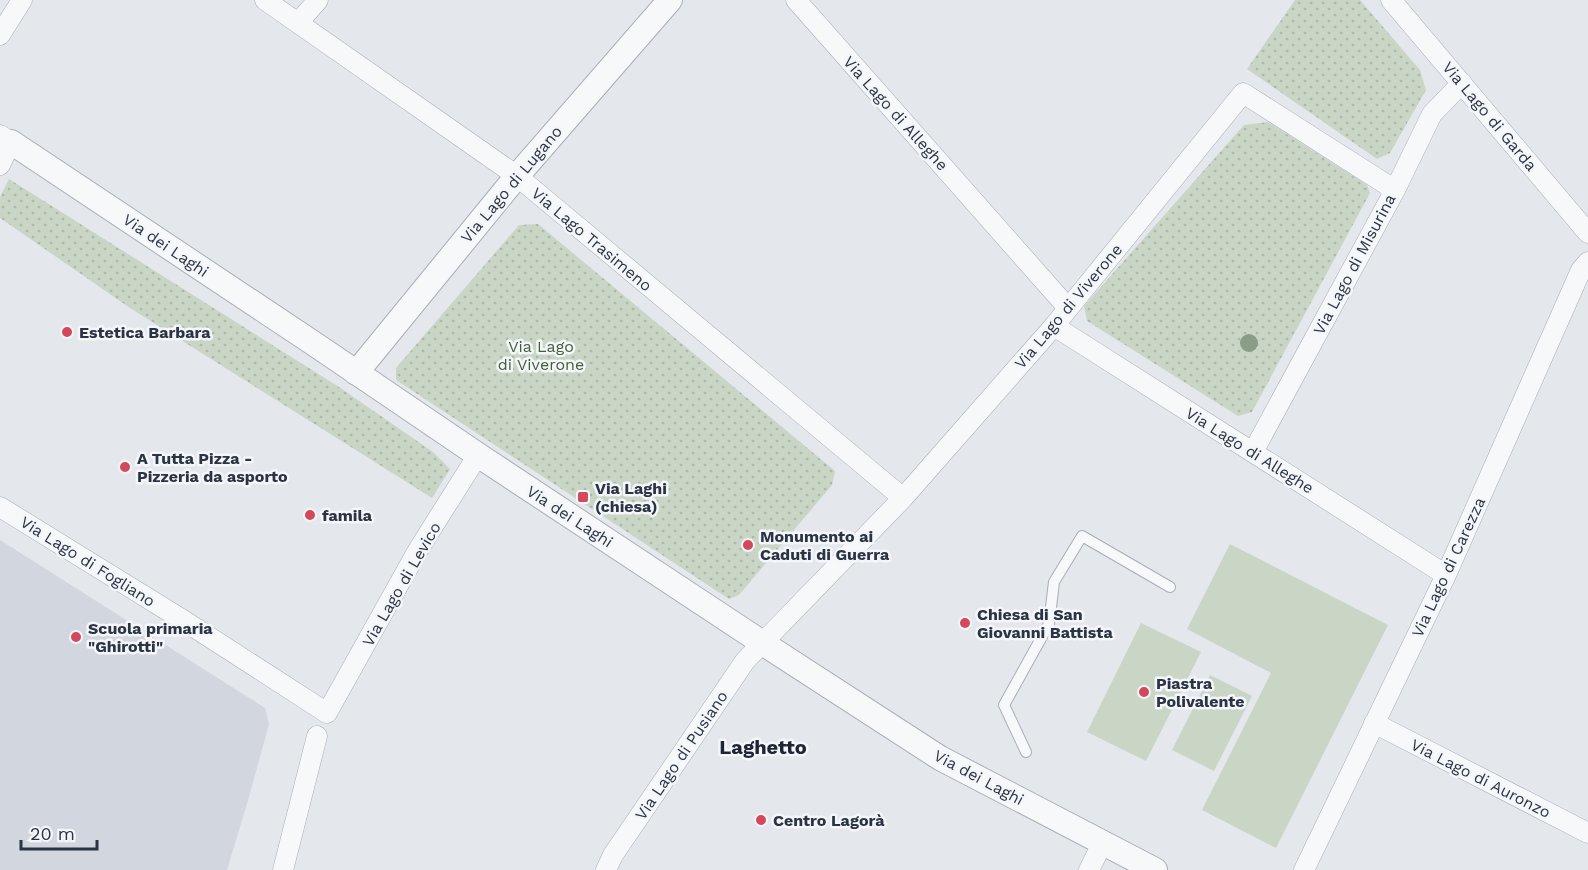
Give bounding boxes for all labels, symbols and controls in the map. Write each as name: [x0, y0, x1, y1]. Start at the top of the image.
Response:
street label: Via Lago di Alleghe: [839, 52, 952, 174]
street label: Via Lago di Garda: [1438, 58, 1541, 175]
street label: Via Lago di Lugano: [457, 122, 566, 247]
street label: Via Lago Trasimeno: [528, 184, 656, 295]
street label: Via Lago di Misurina: [1309, 191, 1400, 338]
street label: Via dei Laghi: [119, 210, 212, 281]
street label: Via Lago di Viverone: [1011, 240, 1126, 373]
place label: Estetica Barbara: [79, 323, 211, 342]
marker: Estetica Barbara: [60, 325, 74, 339]
park label: Via Lago di Viverone: [498, 337, 584, 374]
street label: Via Lago di Alleghe: [1182, 403, 1317, 498]
place label: A Tutta Pizza - Pizzeria da asporto: [137, 449, 288, 486]
marker: A Tutta Pizza - Pizzeria da asporto: [118, 460, 132, 474]
place label: Via Laghi (chiesa): [595, 479, 667, 516]
street label: Via dei Laghi: [523, 481, 616, 551]
marker: Via Laghi (chiesa): [576, 490, 590, 504]
street label: Via Lago di Carezza: [1408, 494, 1489, 640]
place label: famila: [322, 506, 373, 525]
marker: famila: [303, 508, 317, 522]
street label: Via Lago di Fogliano: [17, 512, 159, 611]
street label: Via Lago di Levico: [358, 519, 445, 650]
place label: Monumento ai Caduti di Guerra: [760, 527, 890, 564]
marker: Monumento ai Caduti di Guerra: [741, 538, 755, 552]
place label: Chiesa di San Giovanni Battista: [977, 605, 1113, 642]
marker: Chiesa di San Giovanni Battista: [958, 616, 972, 630]
place label: Scuola primaria "Ghirotti": [88, 619, 213, 656]
marker: Scuola primaria "Ghirotti": [69, 630, 83, 644]
place label: Piastra Polivalente: [1156, 674, 1245, 711]
marker: Piastra Polivalente: [1137, 685, 1151, 699]
street label: Via Lago di Pusiano: [631, 687, 732, 823]
district label: Laghetto: [719, 735, 807, 759]
street label: Via Lago di Auronzo: [1408, 735, 1554, 822]
street label: Via dei Laghi: [931, 746, 1027, 809]
place label: Centro Lagorà: [773, 811, 885, 830]
scale bar: [21, 813, 98, 851]
marker: Centro Lagorà: [754, 813, 768, 827]
text: 20 m: [30, 823, 75, 844]

